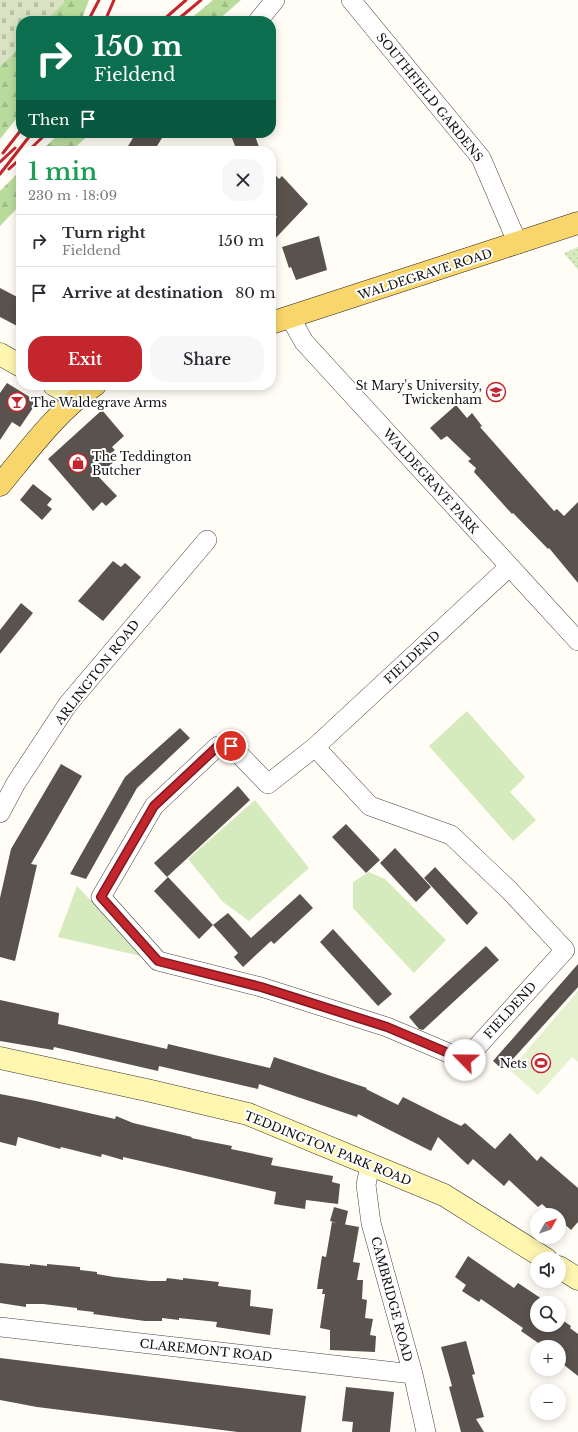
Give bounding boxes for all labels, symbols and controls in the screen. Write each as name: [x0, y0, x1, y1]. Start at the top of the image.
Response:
text: 150 m: [94, 29, 182, 64]
street label: SOUTHFIELD GARDENS: [373, 30, 487, 165]
icon: right: [28, 32, 80, 84]
text: Fieldend: [94, 64, 175, 86]
icon: arrive: [77, 108, 99, 130]
text: Then: [28, 110, 69, 129]
text: 1 min: [28, 157, 97, 186]
button: close: [222, 159, 264, 201]
text: 230 m · 18:09: [28, 187, 117, 204]
text: Turn right: [62, 223, 145, 242]
icon: right: [28, 230, 50, 252]
text: 150 m: [218, 231, 264, 250]
text: Fieldend: [62, 242, 121, 259]
street label: WALDEGRAVE ROAD: [355, 245, 494, 303]
icon: arrive: [28, 282, 50, 304]
text: Arrive at destination: [62, 283, 223, 302]
text: 80 m: [235, 283, 275, 302]
button: Exit: [28, 336, 142, 382]
button: Share: [150, 336, 264, 382]
place label: St Mary's University, Twickenham: [356, 378, 482, 407]
school or university icon: St Mary's University, Twickenham: [485, 381, 507, 403]
bar icon: The Waldegrave Arms: [6, 391, 28, 413]
place label: The Waldegrave Arms: [31, 395, 167, 410]
street label: WALDEGRAVE PARK: [379, 425, 482, 537]
place label: The Teddington Butcher: [92, 449, 191, 478]
shop icon: The Teddington Butcher: [67, 452, 89, 474]
street label: ARLINGTON ROAD: [51, 617, 142, 728]
street label: FIELDEND: [381, 627, 443, 687]
pin: [214, 729, 248, 763]
icon: arrive: [220, 735, 242, 757]
street label: FIELDEND: [481, 979, 539, 1041]
position arrow: [444, 1039, 486, 1081]
sports icon: Nets: [530, 1052, 552, 1074]
place label: Nets: [500, 1056, 527, 1071]
street label: TEDDINGTON PARK ROAD: [242, 1108, 414, 1188]
north arrow: [530, 1208, 566, 1244]
map controls: [530, 1208, 566, 1420]
street label: CAMBRIDGE ROAD: [368, 1235, 416, 1363]
button: sound: [530, 1252, 566, 1288]
button: search: [530, 1296, 566, 1332]
street label: CLAREMONT ROAD: [139, 1336, 273, 1364]
button: +: [530, 1340, 566, 1376]
button: −: [530, 1384, 566, 1420]

